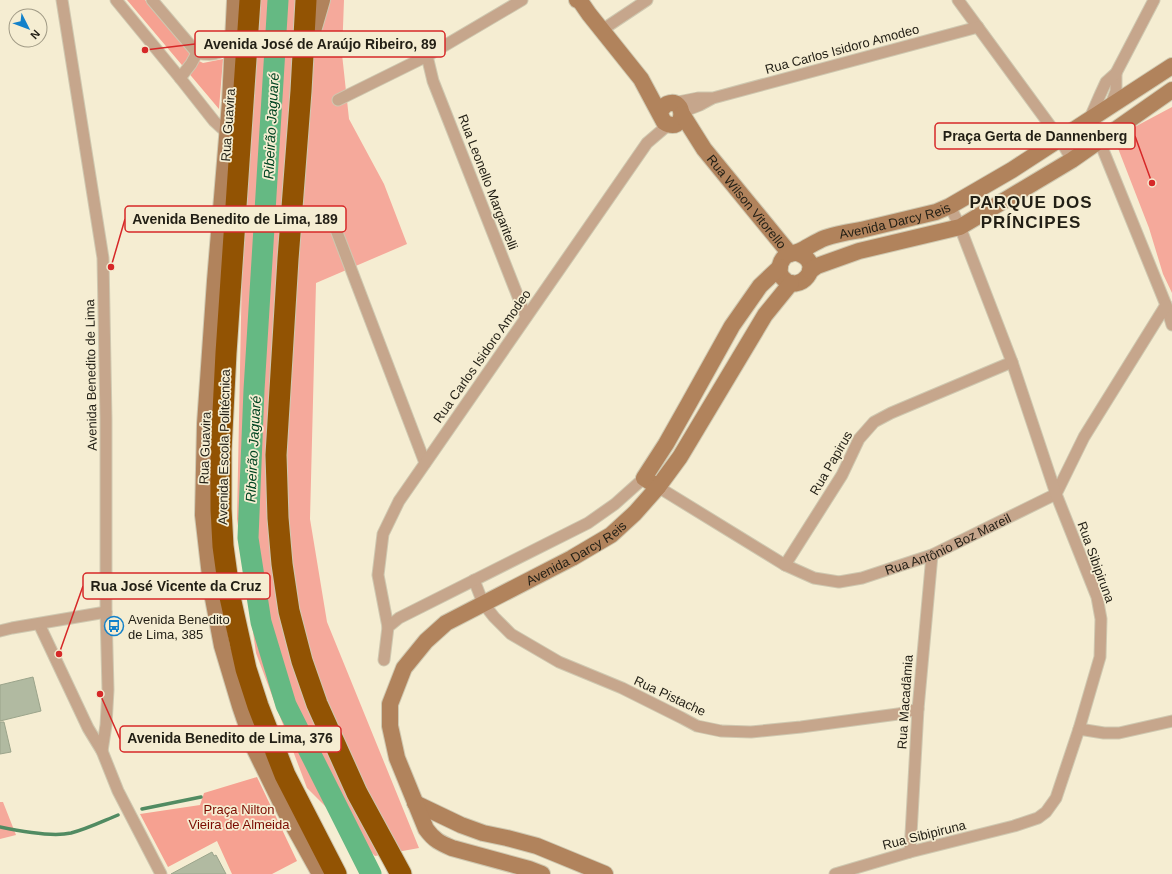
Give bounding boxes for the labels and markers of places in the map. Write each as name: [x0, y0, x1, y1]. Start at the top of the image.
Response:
callout: Avenida José de Araújo Ribeiro, 89: [195, 31, 445, 57]
callout: Praça Gerta de Dannenberg: [935, 123, 1135, 149]
callout: Avenida Benedito de Lima, 189: [125, 206, 346, 232]
callout: Rua José Vicente da Cruz: [83, 573, 270, 599]
place label: Avenida Benedito de Lima, 385: [128, 612, 230, 642]
bus stop icon: Avenida Benedito de Lima, 385: [103, 615, 125, 637]
callout: Avenida Benedito de Lima, 376: [120, 726, 341, 752]

